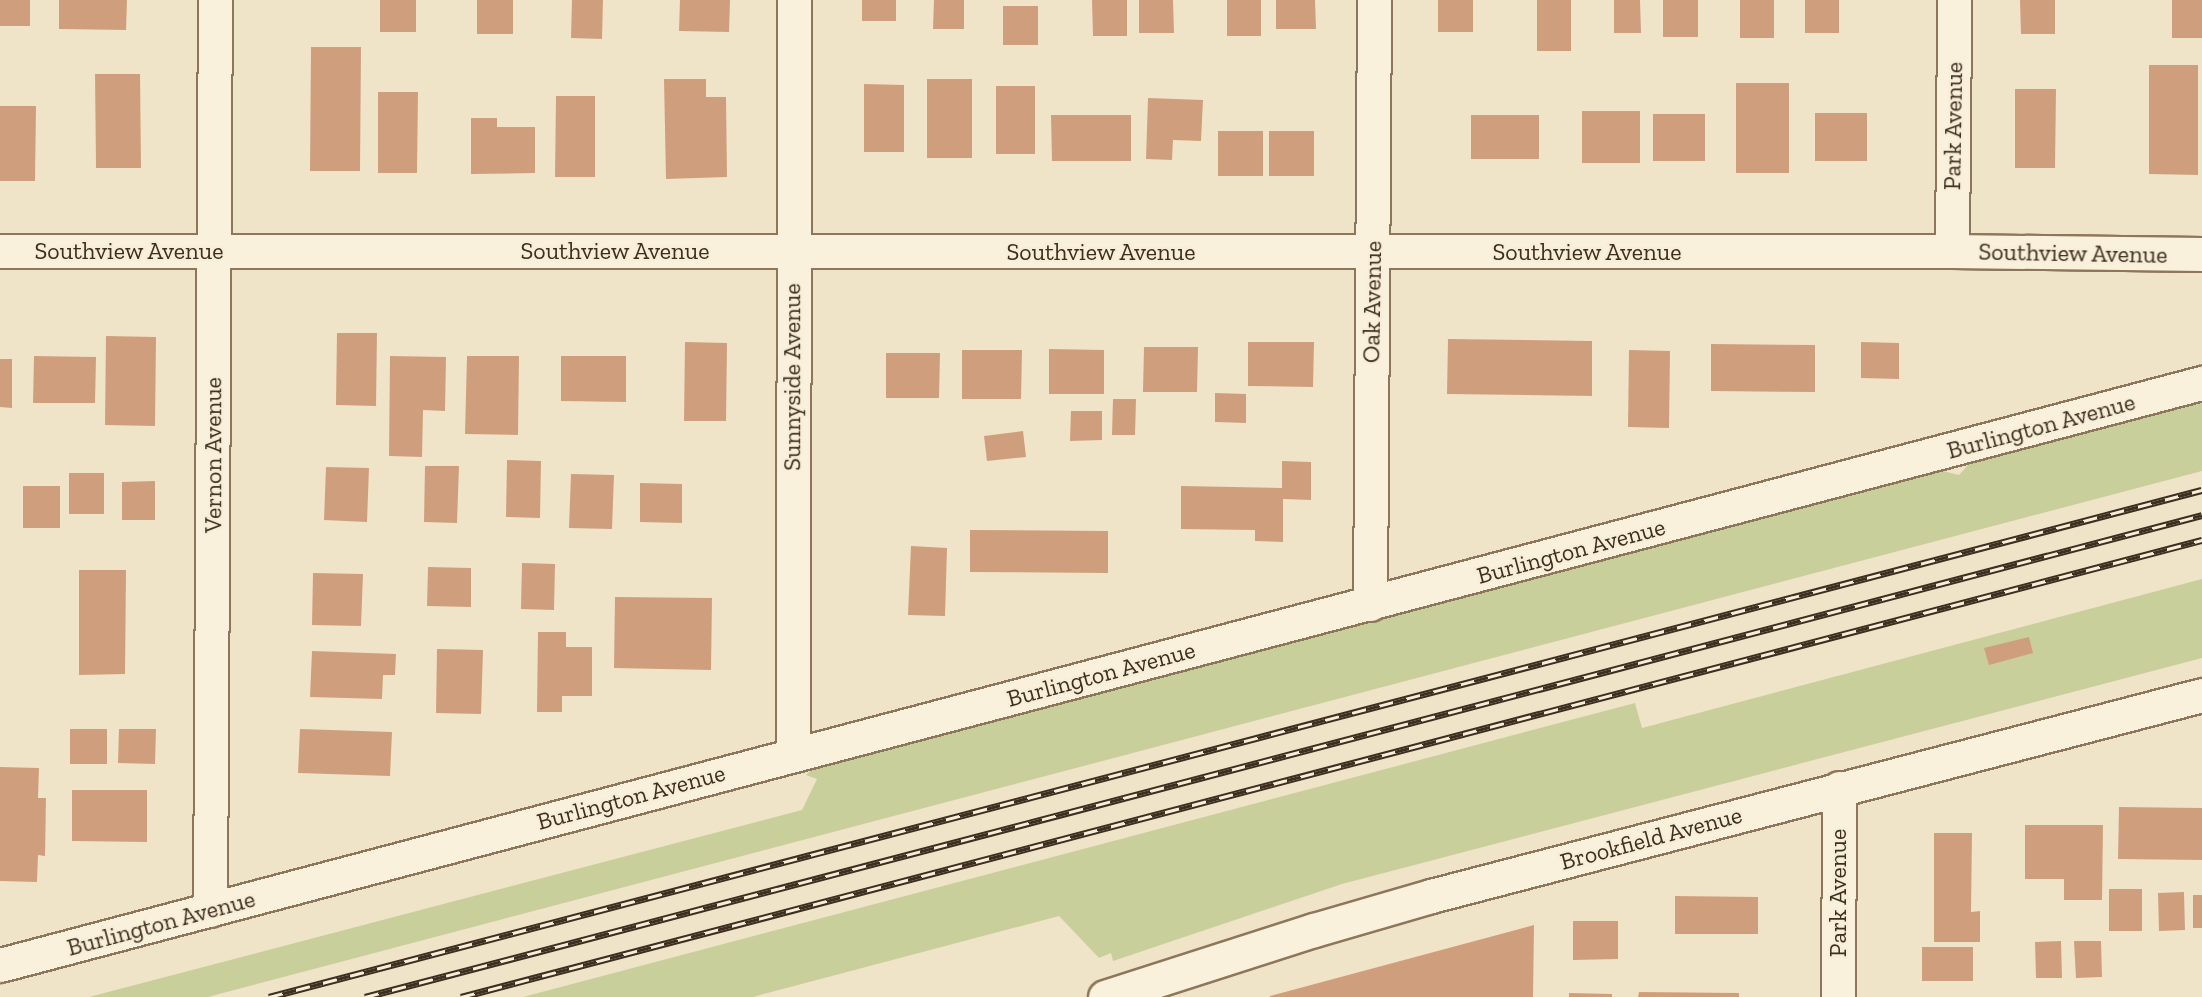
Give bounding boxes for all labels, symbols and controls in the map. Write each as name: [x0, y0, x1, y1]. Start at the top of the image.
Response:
street label: Park Avenue: [1937, 61, 1969, 191]
street label: Southview Avenue: [34, 237, 224, 265]
street label: Southview Avenue: [520, 237, 710, 265]
street label: Southview Avenue: [1978, 237, 2168, 269]
street label: Southview Avenue: [1006, 238, 1196, 266]
street label: Southview Avenue: [1492, 238, 1682, 266]
street label: Oak Avenue: [1357, 240, 1387, 364]
street label: Sunnyside Avenue: [778, 283, 806, 471]
street label: Vernon Avenue: [199, 377, 227, 533]
street label: Burlington Avenue: [1943, 387, 2139, 465]
street label: Burlington Avenue: [1473, 512, 1669, 590]
street label: Burlington Avenue: [1003, 635, 1199, 713]
street label: Burlington Avenue: [533, 758, 729, 836]
street label: Brookfield Avenue: [1557, 800, 1745, 876]
street label: Park Avenue: [1824, 828, 1852, 958]
street label: Burlington Avenue: [63, 884, 259, 962]

